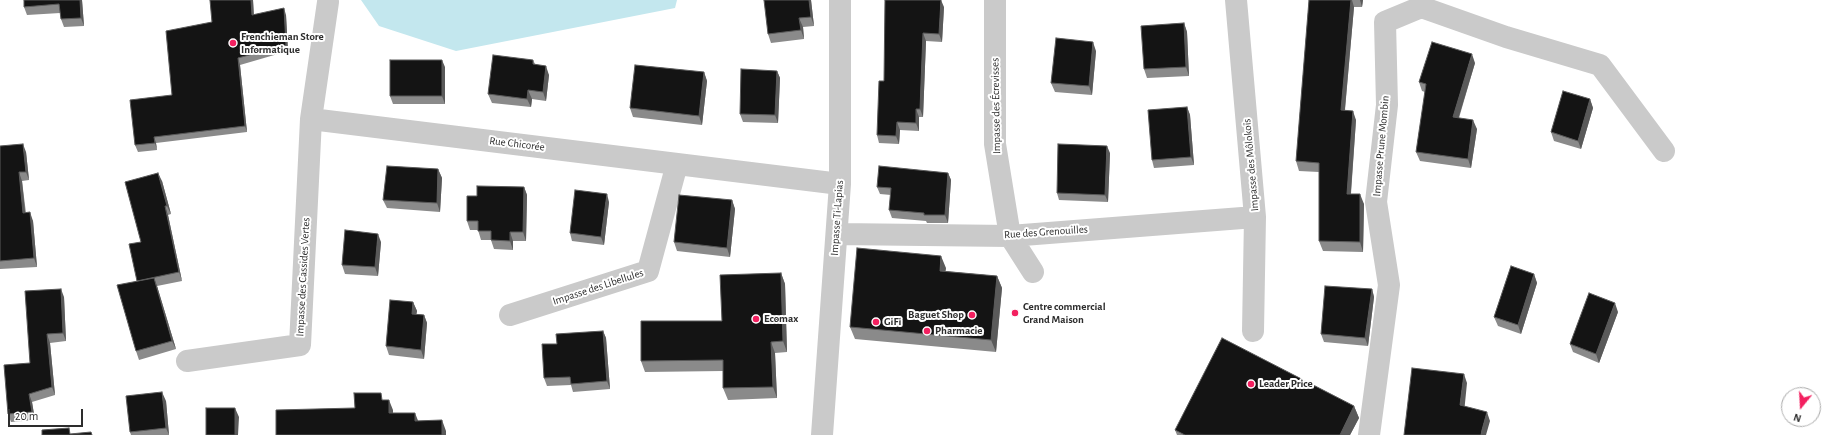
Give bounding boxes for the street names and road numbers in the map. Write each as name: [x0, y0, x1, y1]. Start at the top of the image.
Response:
street label: Impasse des Écrevisses: [989, 58, 1003, 154]
street label: Impasse Prune Mombin: [1370, 95, 1392, 197]
street label: Impasse des Môlokoïs: [1240, 118, 1262, 212]
street label: Rue Chicorée: [489, 134, 545, 154]
street label: Impasse Ti-Lapias: [828, 180, 846, 256]
street label: Impasse des Cassides Vertes: [293, 217, 313, 337]
street label: Rue des Grenouilles: [1004, 222, 1088, 242]
street label: Impasse des Libellules: [551, 266, 645, 308]

